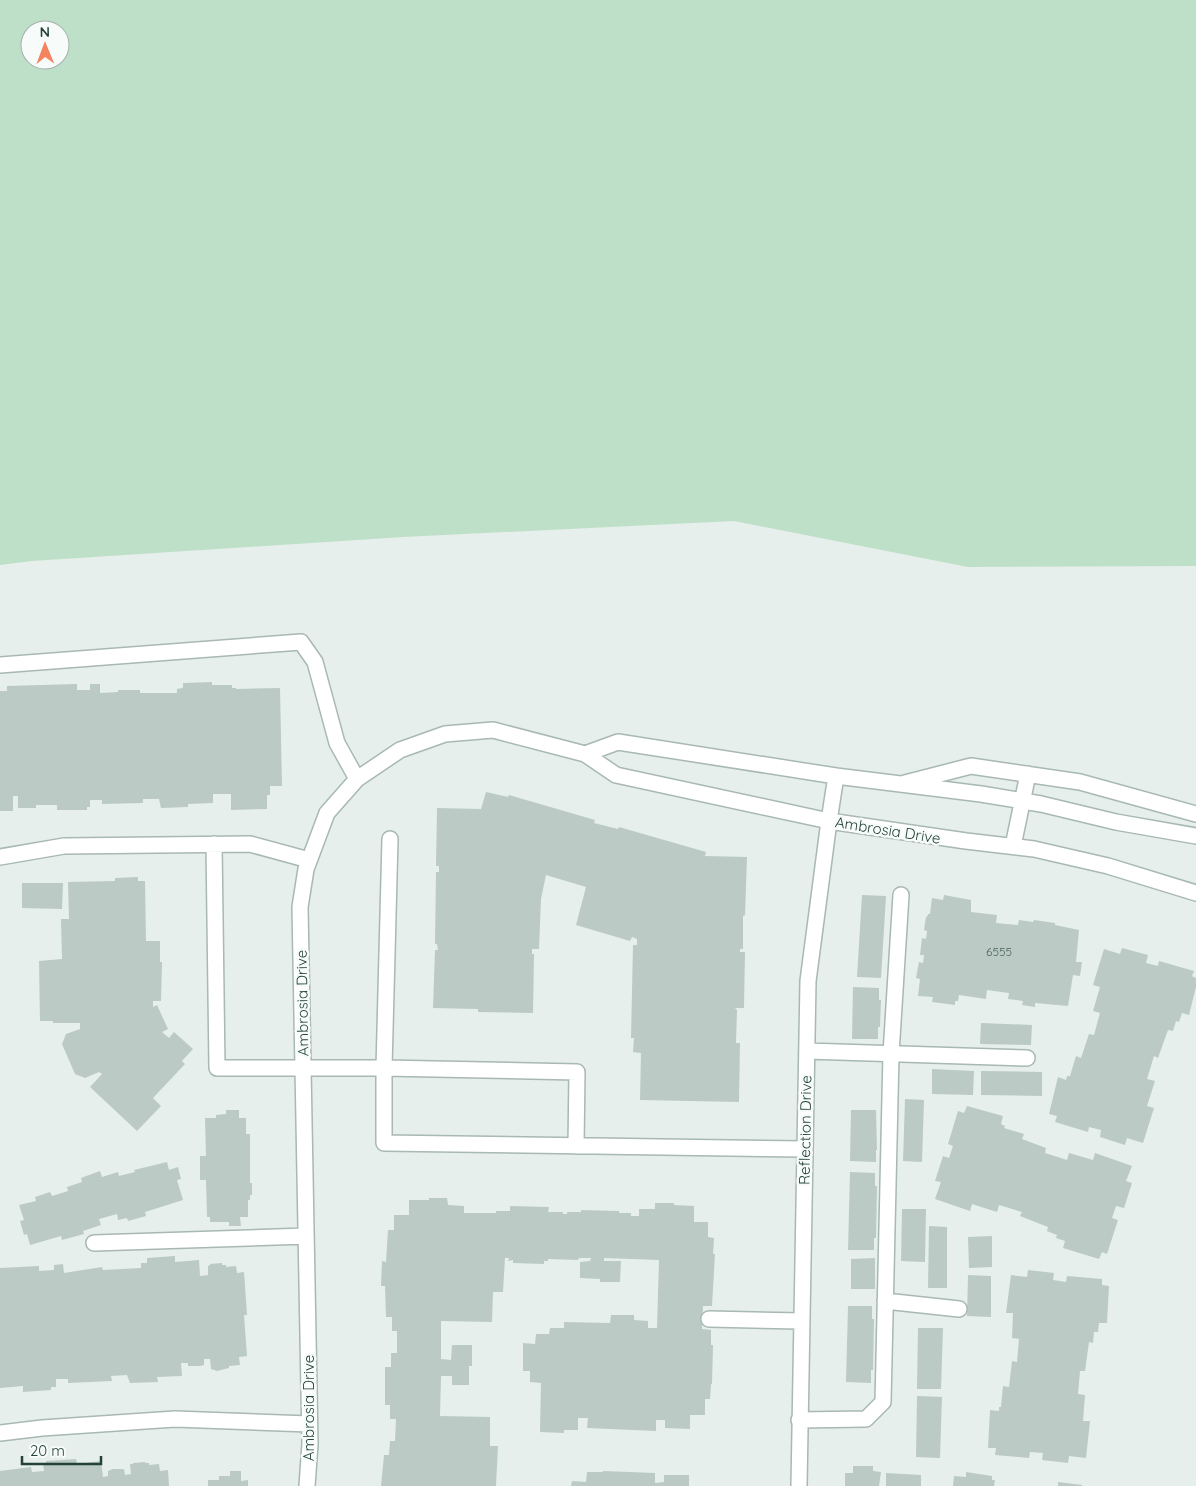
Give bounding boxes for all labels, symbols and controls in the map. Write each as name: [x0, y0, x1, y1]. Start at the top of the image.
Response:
north arrow: [20, 20, 70, 70]
text: N: [39, 23, 50, 41]
street label: Ambrosia Drive: [834, 812, 942, 848]
house number: 6555: [986, 944, 1012, 959]
street label: Ambrosia Drive: [292, 950, 312, 1056]
street label: Reflection Drive: [795, 1075, 815, 1185]
street label: Ambrosia Drive: [299, 1355, 318, 1461]
scale bar: [22, 1434, 101, 1466]
text: 20 m: [30, 1441, 65, 1460]

